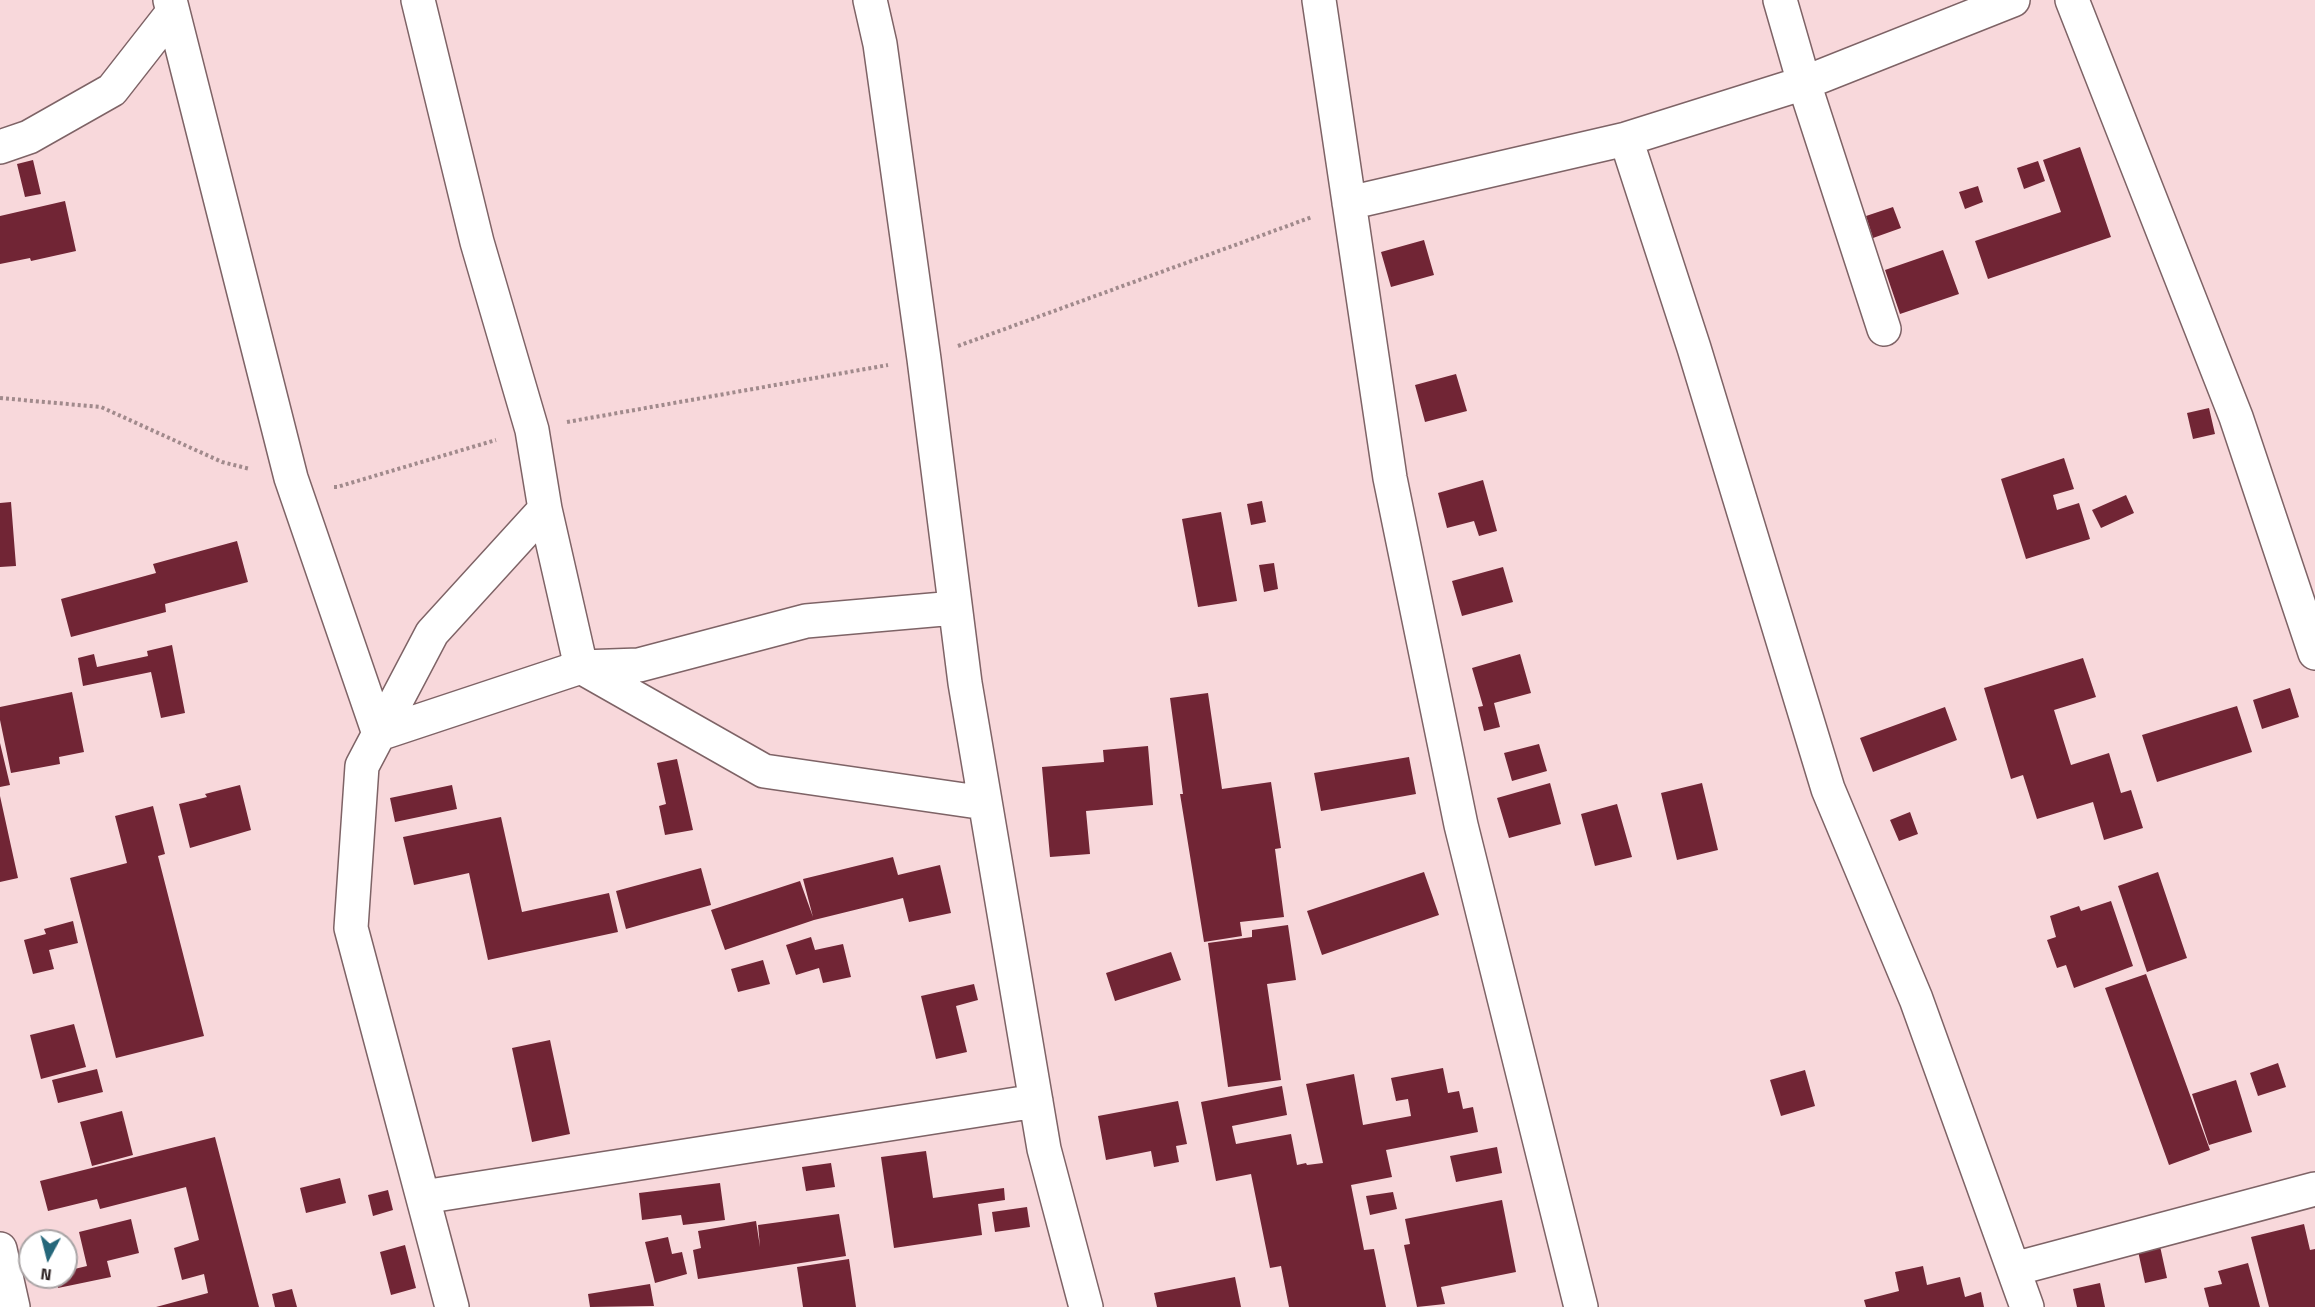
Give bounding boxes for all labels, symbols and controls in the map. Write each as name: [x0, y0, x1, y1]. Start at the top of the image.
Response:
north arrow: [18, 1229, 78, 1289]
text: N: [39, 1262, 53, 1287]

